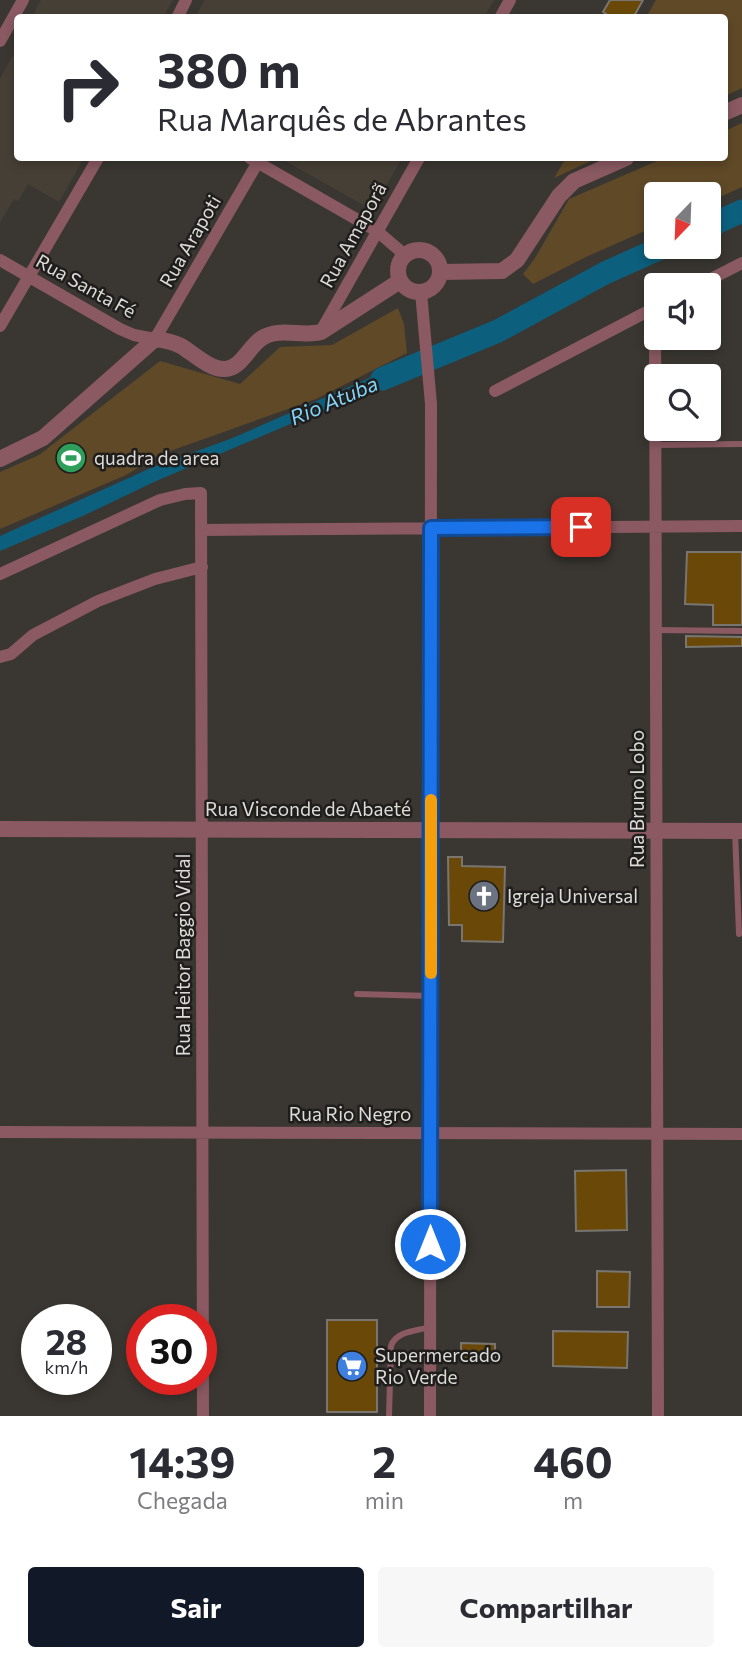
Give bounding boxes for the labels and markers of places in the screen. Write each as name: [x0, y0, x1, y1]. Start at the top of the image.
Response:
sports icon: quadra de area: [54, 441, 88, 475]
place label: quadra de area: [94, 446, 219, 469]
pin: [551, 497, 611, 557]
church icon: Igreja Universal: [467, 879, 501, 913]
place label: Igreja Universal: [507, 884, 638, 907]
place label: Supermercado Rio Verde: [375, 1343, 501, 1388]
supermarket icon: Supermercado Rio Verde: [335, 1349, 369, 1383]

